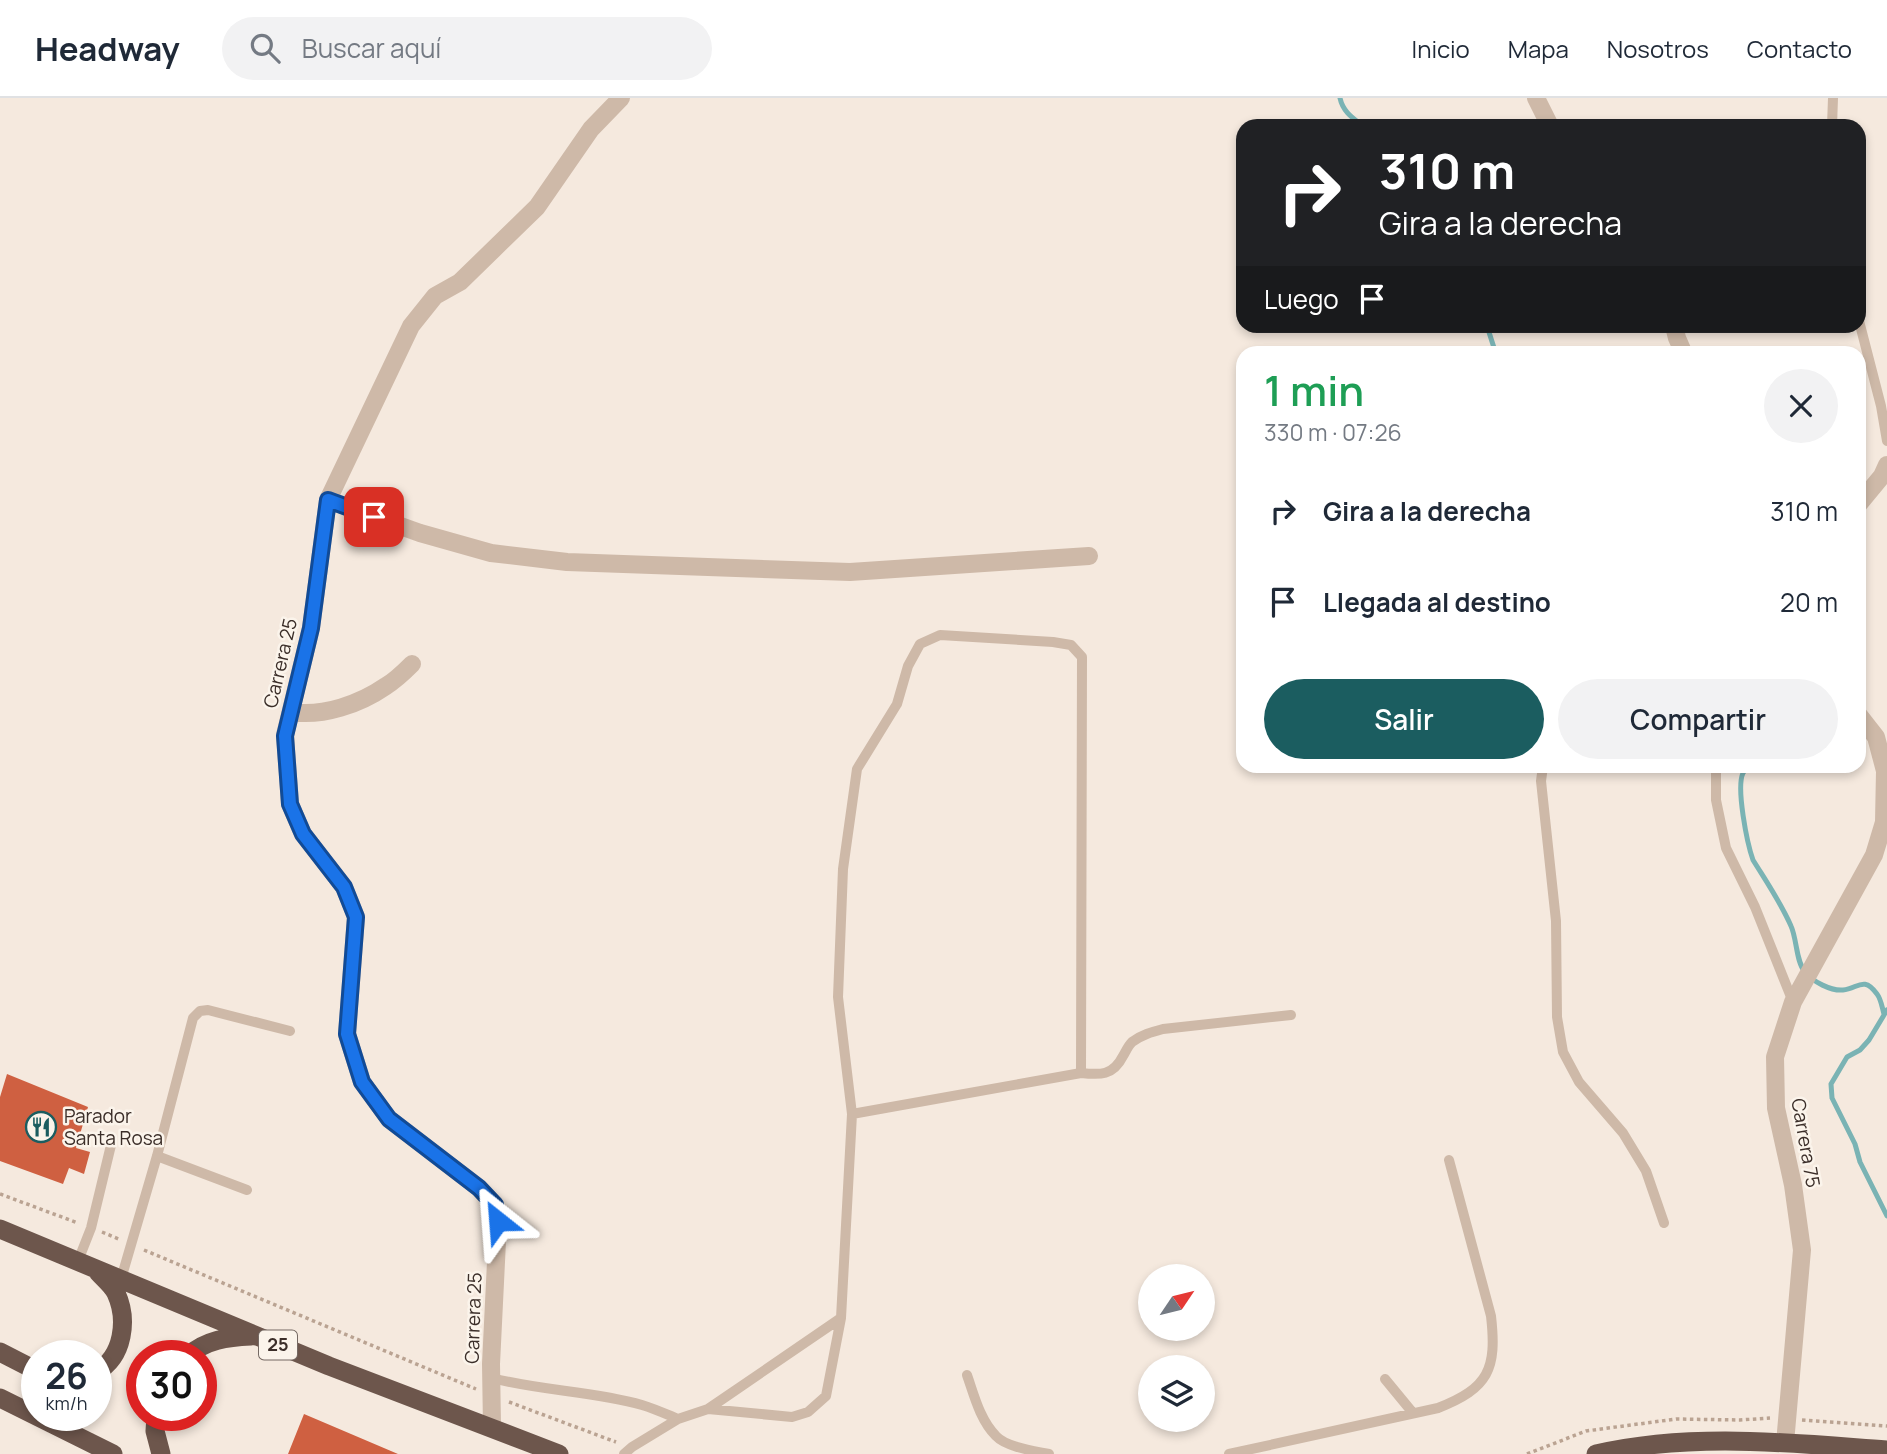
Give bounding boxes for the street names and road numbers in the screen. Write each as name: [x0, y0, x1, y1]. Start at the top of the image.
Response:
street label: Carrera 25: [257, 616, 303, 710]
street label: Carrera 75: [1785, 1096, 1827, 1190]
street label: Carrera 25: [458, 1272, 488, 1364]
road number: 25: [259, 1330, 297, 1360]

